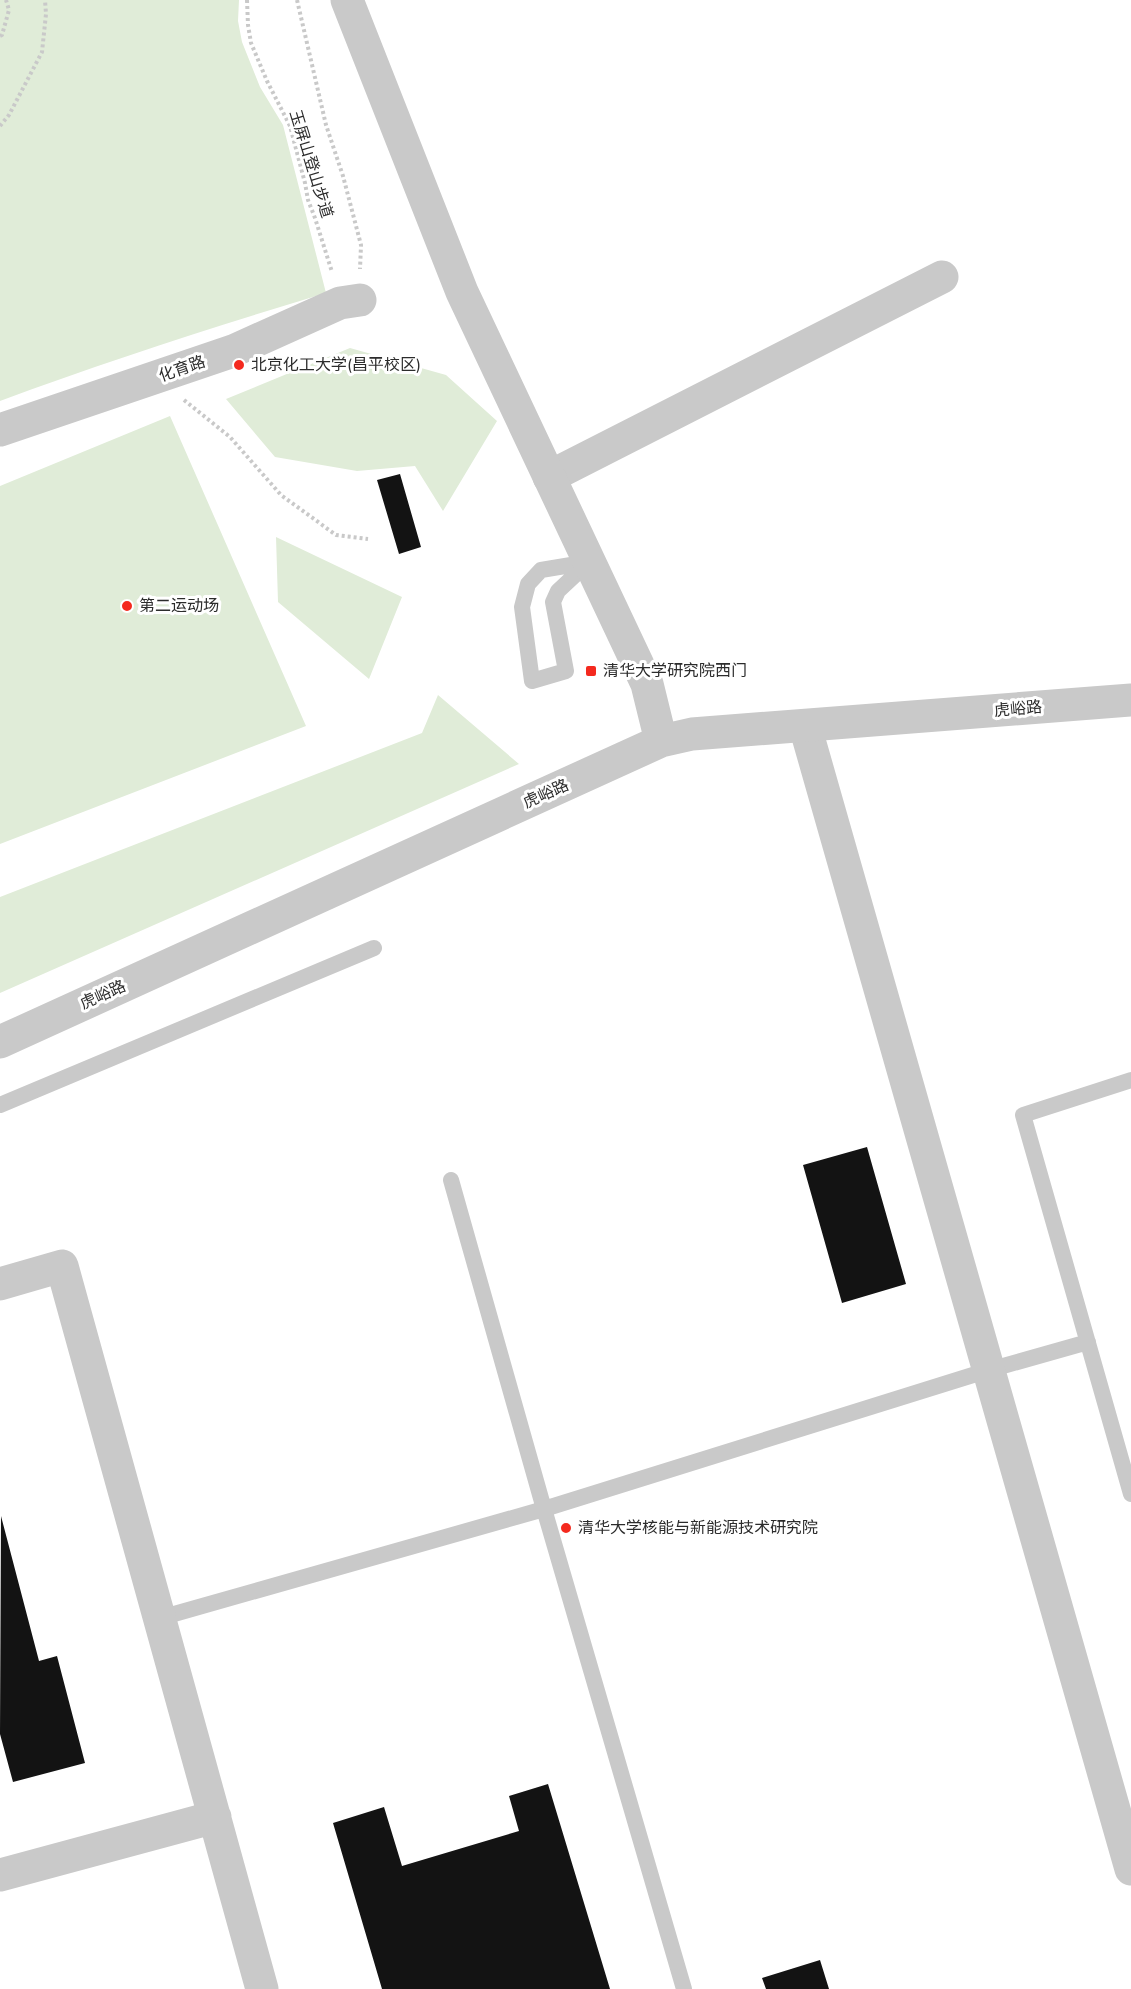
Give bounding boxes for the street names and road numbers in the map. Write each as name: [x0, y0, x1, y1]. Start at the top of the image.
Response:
street label: 玉屏山登山步道: [284, 107, 338, 221]
street label: 化育路: [156, 351, 208, 387]
street label: 虎峪路: [993, 696, 1043, 722]
street label: 虎峪路: [520, 774, 572, 814]
street label: 虎峪路: [77, 975, 129, 1015]

